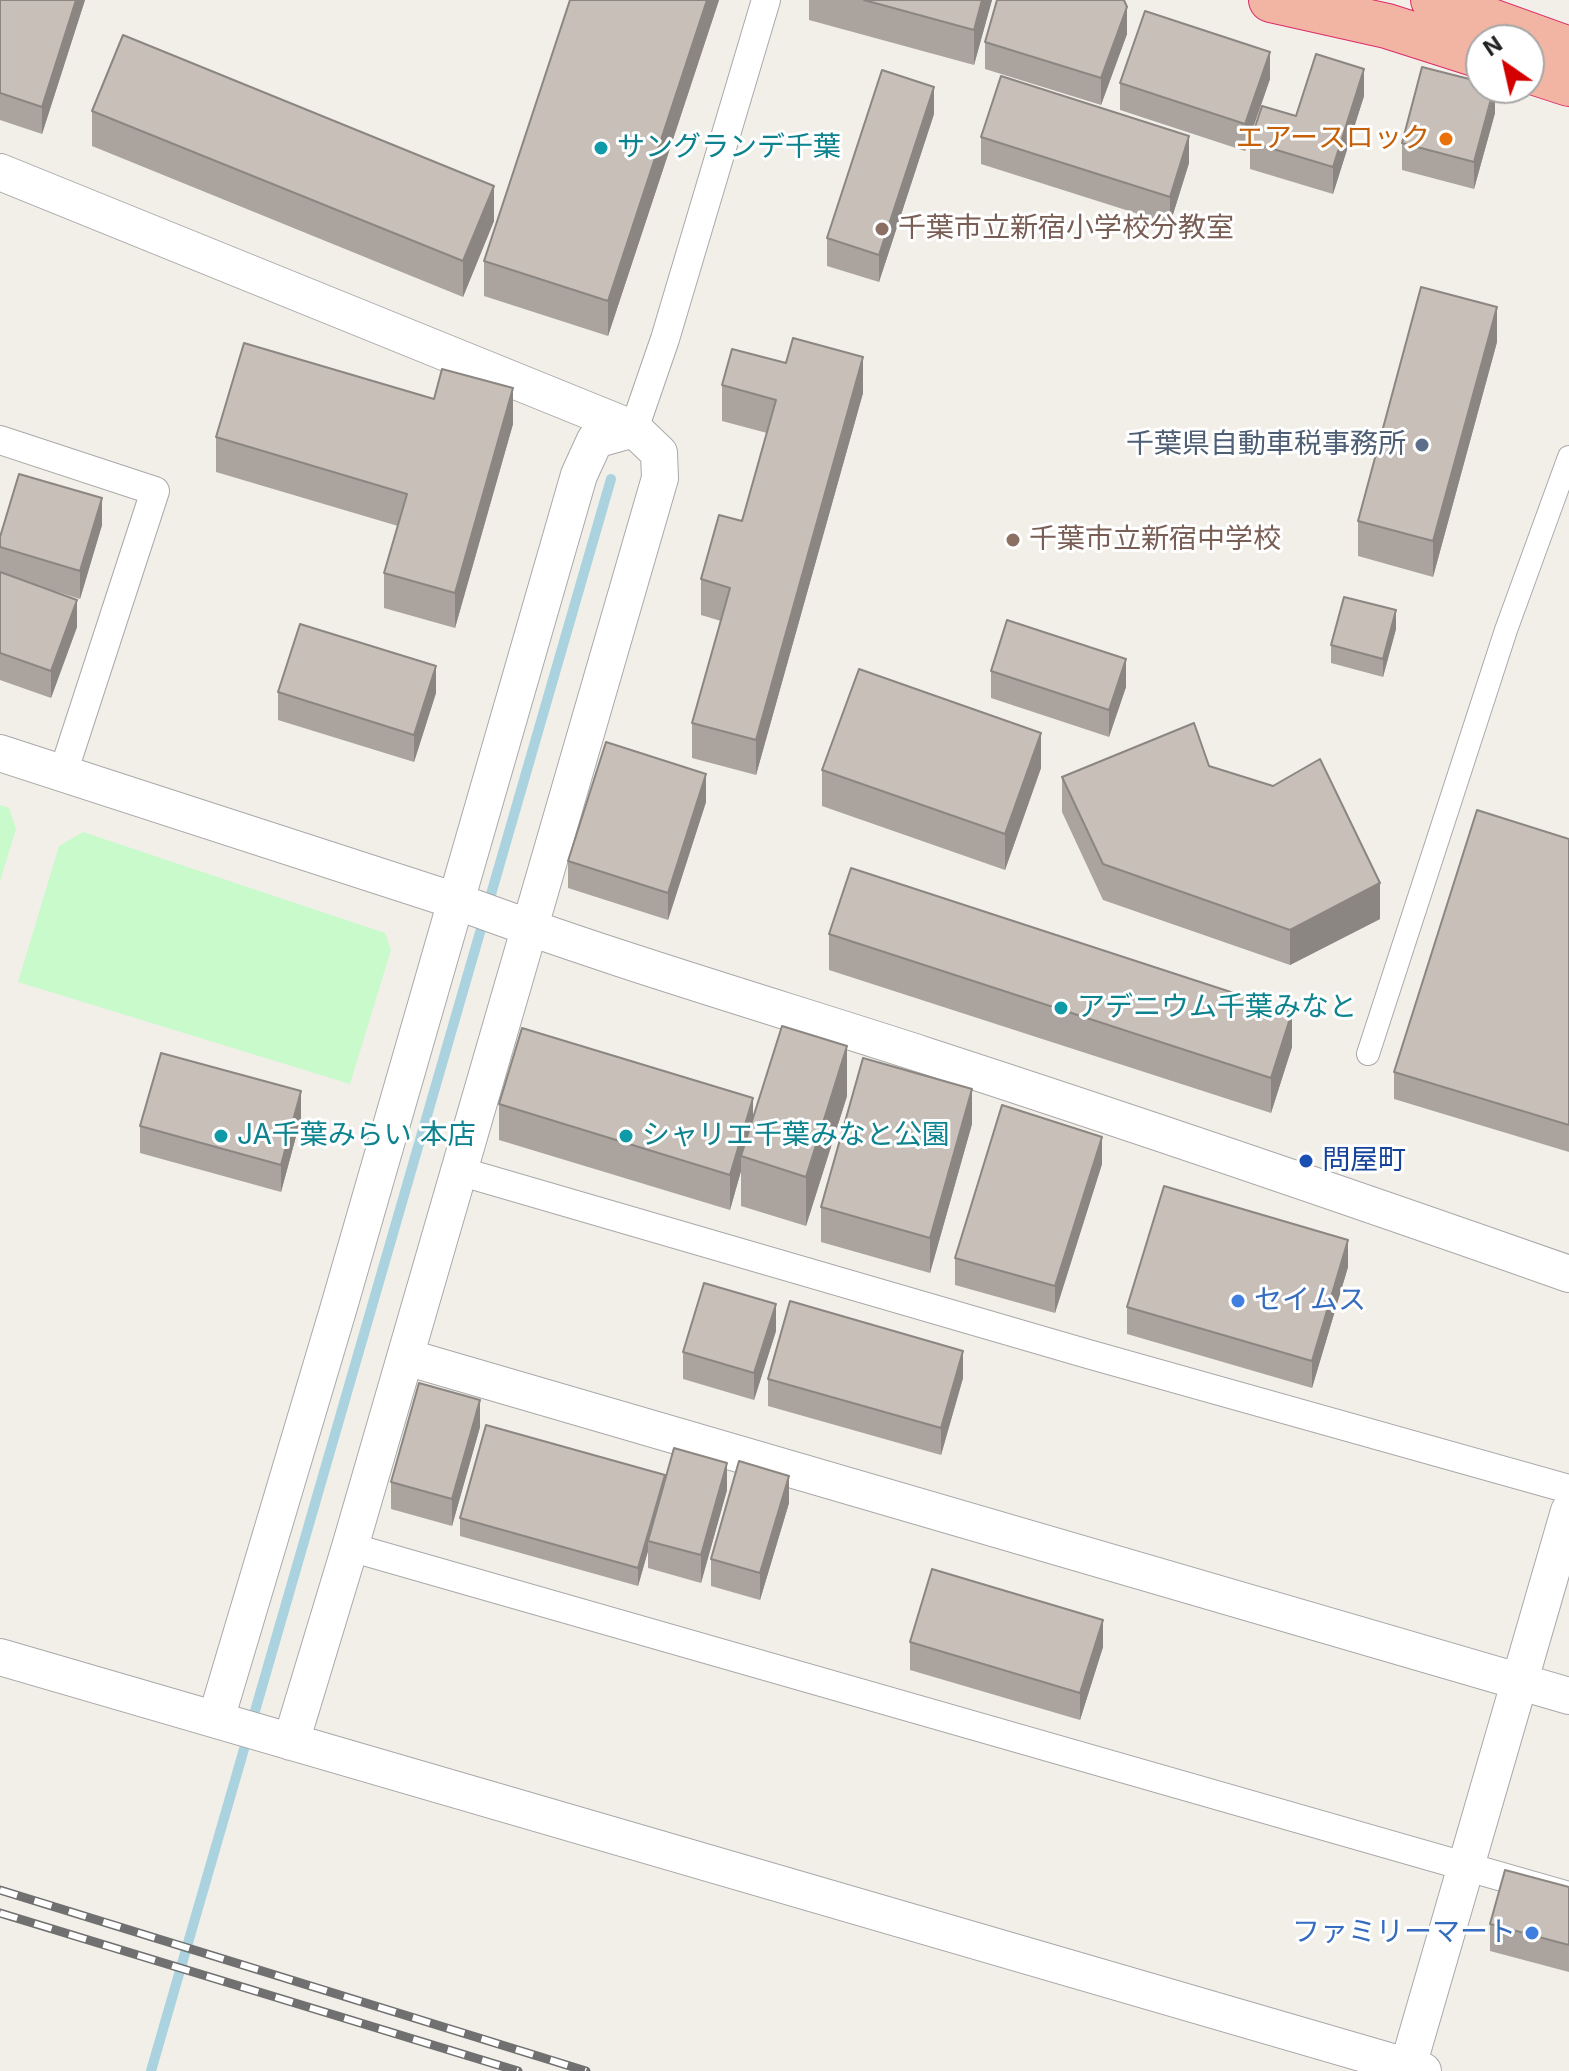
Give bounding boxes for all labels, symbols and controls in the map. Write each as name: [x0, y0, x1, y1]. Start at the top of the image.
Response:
north arrow: [1465, 24, 1545, 104]
text: N: [1478, 30, 1507, 61]
place label: エアースロック: [1236, 122, 1430, 156]
marker: エアースロック: [1437, 130, 1455, 148]
place label: サングランデ千葉: [617, 131, 841, 165]
marker: サングランデ千葉: [592, 139, 610, 157]
place label: 千葉市立新宿小学校分教室: [898, 212, 1234, 246]
marker: 千葉市立新宿小学校分教室: [873, 220, 891, 238]
place label: 千葉県自動車税事務所: [1126, 428, 1406, 462]
marker: 千葉県自動車税事務所: [1413, 436, 1431, 454]
place label: 千葉市立新宿中学校: [1029, 523, 1281, 557]
marker: 千葉市立新宿中学校: [1004, 531, 1022, 549]
place label: アデニウム千葉みなと: [1077, 991, 1357, 1025]
marker: アデニウム千葉みなと: [1052, 999, 1070, 1017]
place label: JA千葉みらい 本店: [237, 1119, 476, 1153]
place label: シャリエ千葉みなと公園: [642, 1119, 950, 1153]
marker: JA千葉みらい 本店: [212, 1127, 230, 1145]
marker: シャリエ千葉みなと公園: [617, 1127, 635, 1145]
place label: 問屋町: [1322, 1144, 1406, 1178]
marker: 問屋町: [1297, 1152, 1315, 1170]
place label: セイムス: [1254, 1284, 1366, 1318]
marker: セイムス: [1229, 1292, 1247, 1310]
place label: ファミリーマート: [1292, 1916, 1516, 1950]
marker: ファミリーマート: [1523, 1924, 1541, 1942]

